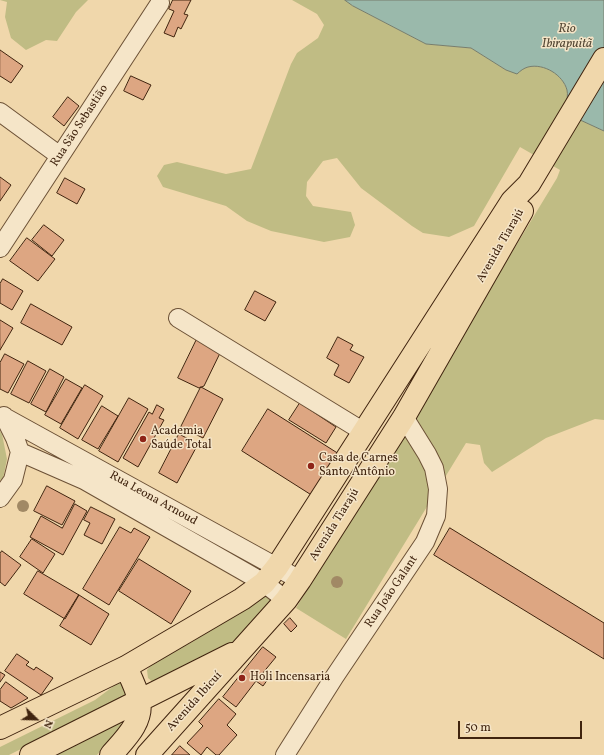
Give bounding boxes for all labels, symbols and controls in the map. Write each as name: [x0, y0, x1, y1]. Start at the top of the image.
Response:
water label: Rio Ibirapuitã: [542, 22, 592, 53]
street label: Rua São Sebastião: [48, 82, 112, 170]
street label: Avenida Tiarajú: [474, 207, 528, 285]
place label: Academia Saúde Total: [151, 425, 212, 453]
marker: Academia Saúde Total: [138, 434, 148, 444]
place label: Casa de Carnes Santo Antônio: [319, 452, 398, 480]
marker: Casa de Carnes Santo Antônio: [306, 461, 316, 471]
street label: Rua Leona Arnoud: [107, 469, 199, 529]
street label: Avenida Tiarajú: [307, 486, 363, 564]
street label: Rua João Galant: [363, 553, 421, 631]
street label: Avenida Ibicuí: [164, 669, 226, 735]
place label: Holi Incensaria: [250, 671, 330, 685]
marker: Holi Incensaria: [237, 673, 247, 683]
north arrow: [16, 699, 56, 739]
scale bar: [460, 713, 584, 739]
text: N: [39, 717, 56, 730]
text: 50 m: [465, 720, 491, 736]

